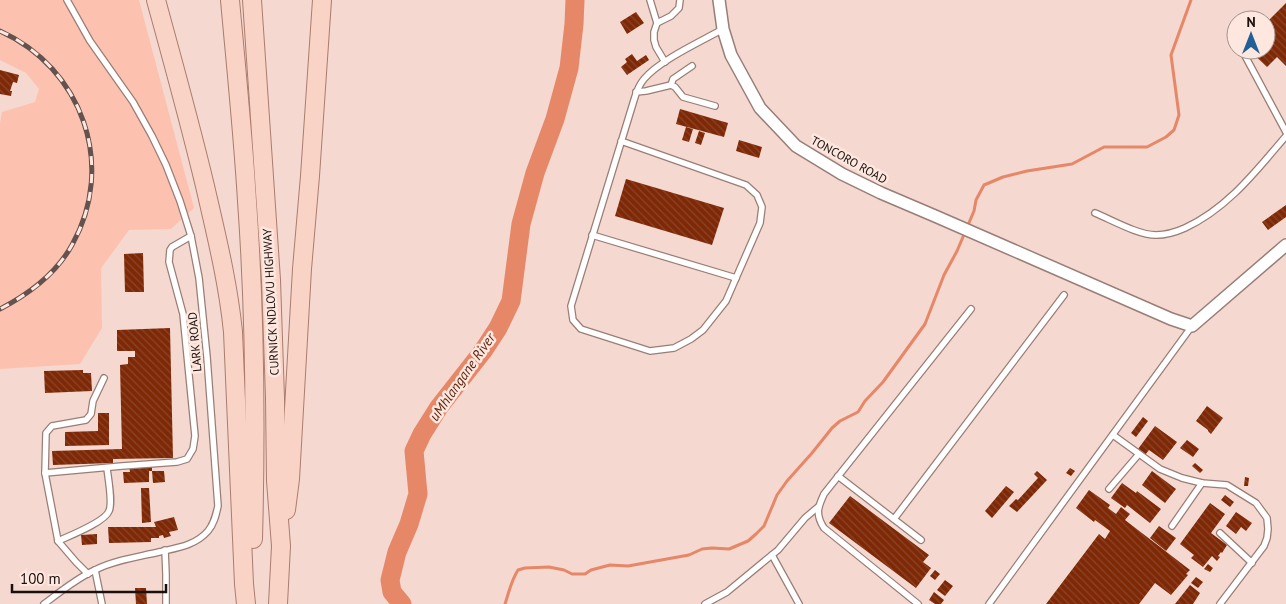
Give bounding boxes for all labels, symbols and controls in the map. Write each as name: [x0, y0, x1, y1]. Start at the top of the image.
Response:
north arrow: [1226, 10, 1276, 60]
text: N: [1246, 13, 1256, 31]
street label: TONCORO ROAD: [809, 133, 890, 187]
street label: CURNICK NDLOVU HIGHWAY: [259, 228, 282, 376]
street label: LARK ROAD: [184, 311, 205, 373]
water label: uMhlangane River: [425, 329, 500, 424]
scale bar: [12, 562, 166, 594]
text: 100 m: [20, 569, 61, 588]

